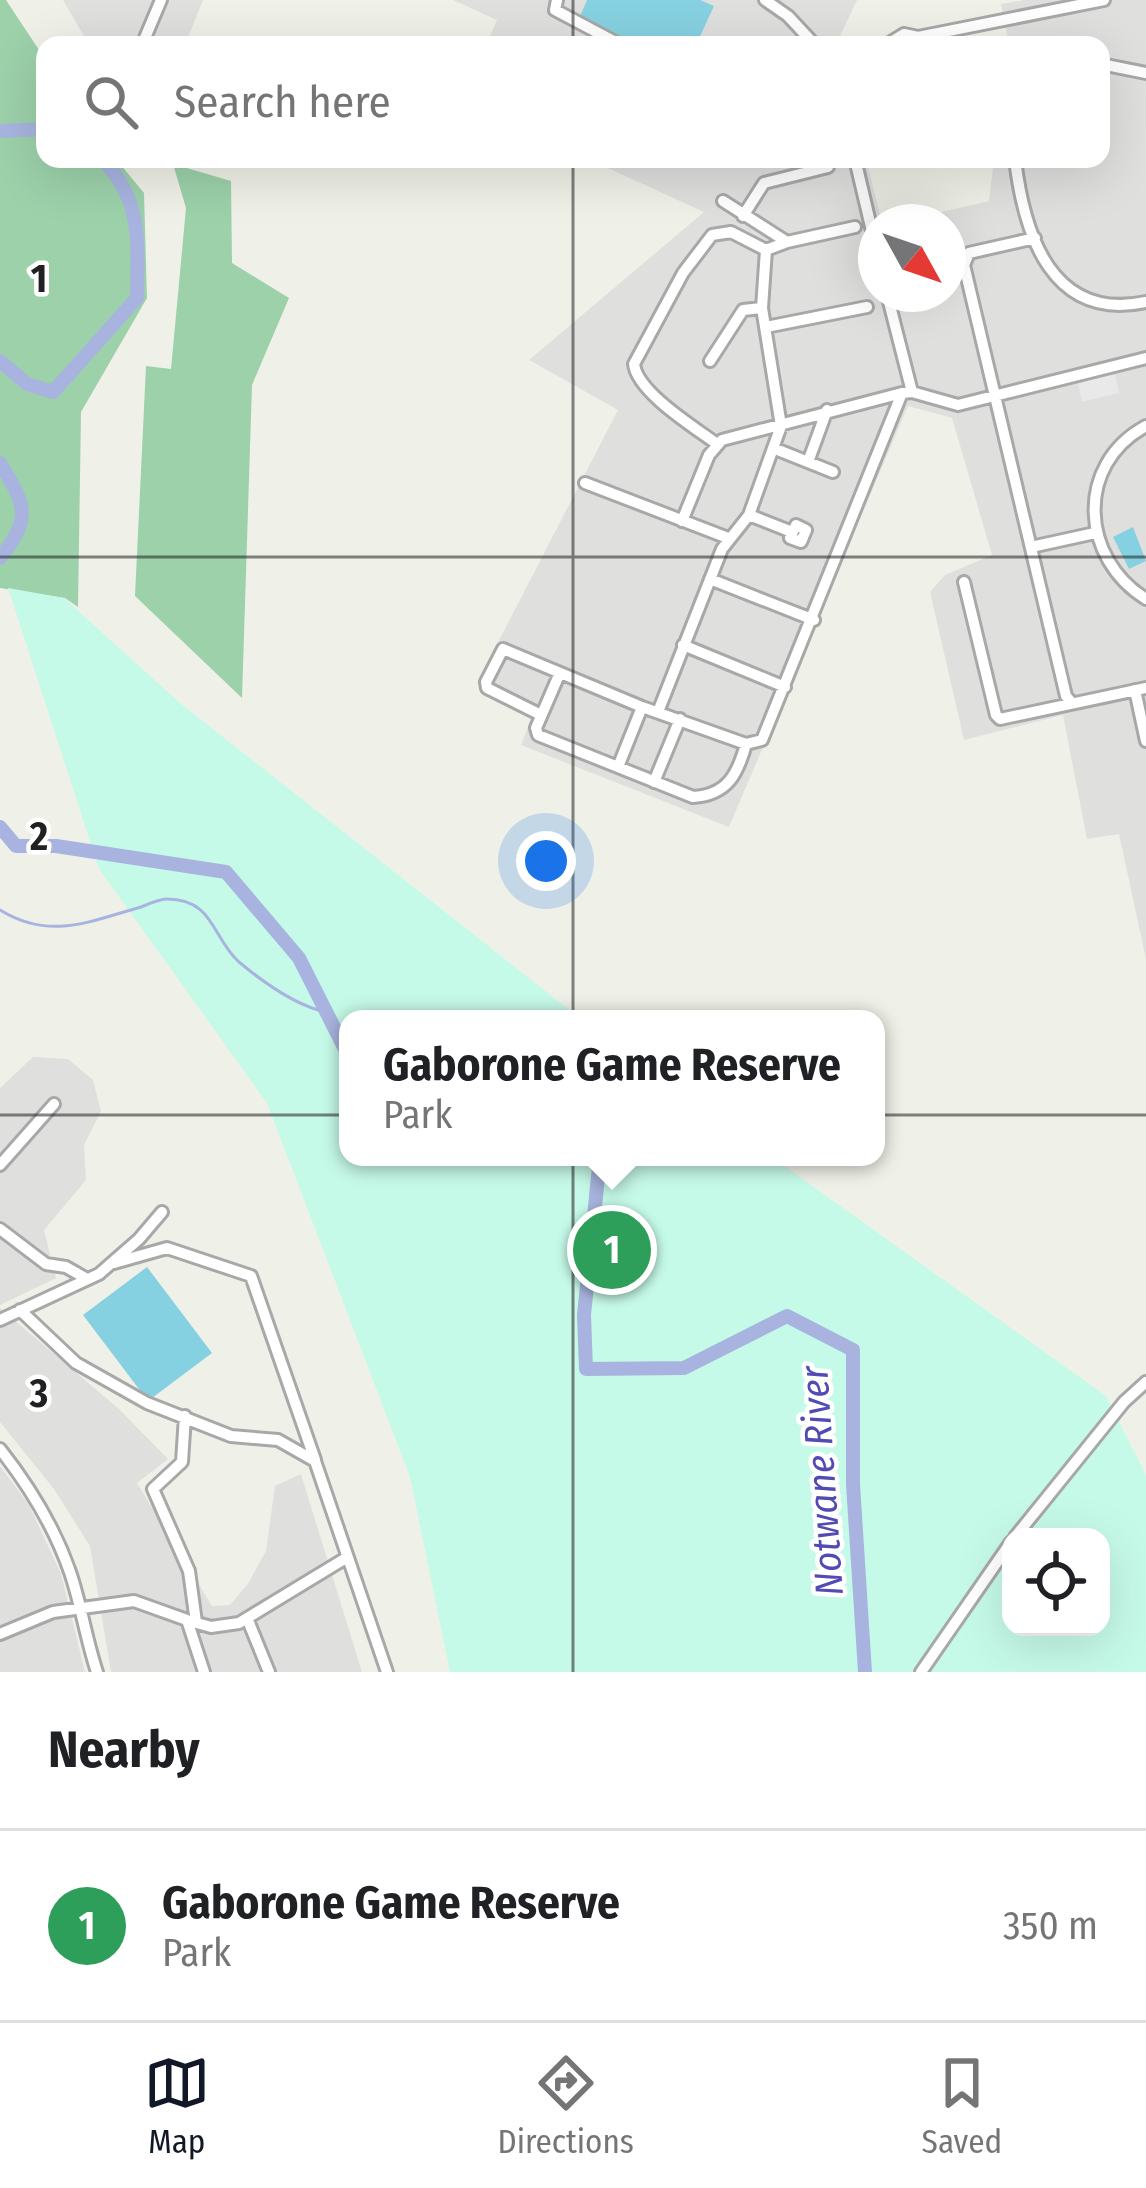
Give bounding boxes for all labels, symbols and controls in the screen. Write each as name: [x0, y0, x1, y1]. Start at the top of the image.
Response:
search box: [36, 36, 1110, 168]
icon: search: [78, 69, 144, 135]
text: Search here: [174, 75, 391, 129]
north arrow: [858, 204, 966, 312]
text: 1: [31, 256, 47, 302]
text: 2: [29, 814, 48, 860]
your location: [516, 831, 576, 891]
popup: [339, 1010, 885, 1166]
text: Gaborone Game Reserve: [383, 1038, 841, 1092]
text: Park: [383, 1092, 452, 1138]
pin: 1: [573, 1205, 651, 1295]
water label: Notwane River: [791, 1363, 853, 1597]
text: 3: [29, 1371, 48, 1417]
map controls: [1002, 1528, 1110, 1636]
button: locate: [1002, 1528, 1110, 1636]
text: Nearby: [48, 1719, 200, 1781]
text: Gaborone Game Reserve: [162, 1876, 620, 1930]
text: 1: [79, 1903, 95, 1949]
text: 350 m: [1003, 1903, 1098, 1949]
text: Park: [162, 1930, 231, 1976]
tab: Map: [144, 2050, 210, 2162]
tab: Directions: [497, 2050, 634, 2162]
tab: Saved: [922, 2050, 1002, 2162]

